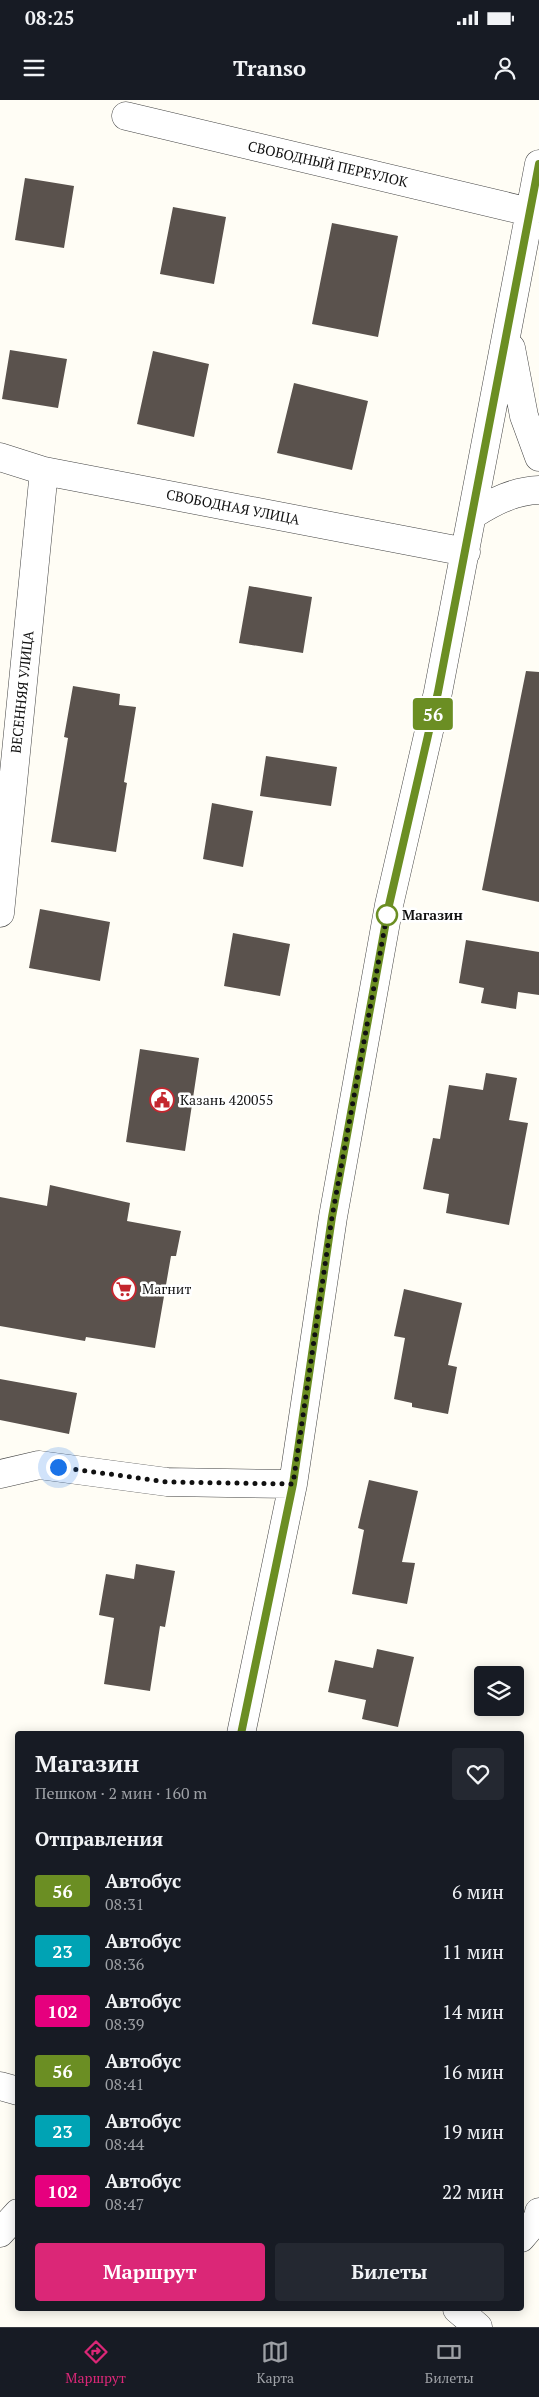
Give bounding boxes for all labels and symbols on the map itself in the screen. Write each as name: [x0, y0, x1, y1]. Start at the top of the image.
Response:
street label: СВОБОДНЫЙ ПЕРЕУЛОК: [246, 136, 411, 191]
street label: СВОБОДНАЯ УЛИЦА: [165, 484, 302, 529]
street label: ВЕСЕННЯЯ УЛИЦА: [6, 629, 37, 754]
line badge: 56: [410, 698, 456, 730]
marker: Магазин: [376, 904, 398, 926]
place label: Магазин: [402, 905, 463, 924]
public building icon: Казань 420055: [149, 1087, 175, 1113]
place label: Казань 420055: [180, 1090, 273, 1109]
supermarket icon: Магнит: [111, 1276, 137, 1302]
place label: Магнит: [142, 1279, 191, 1298]
your location: [46, 1455, 71, 1480]

